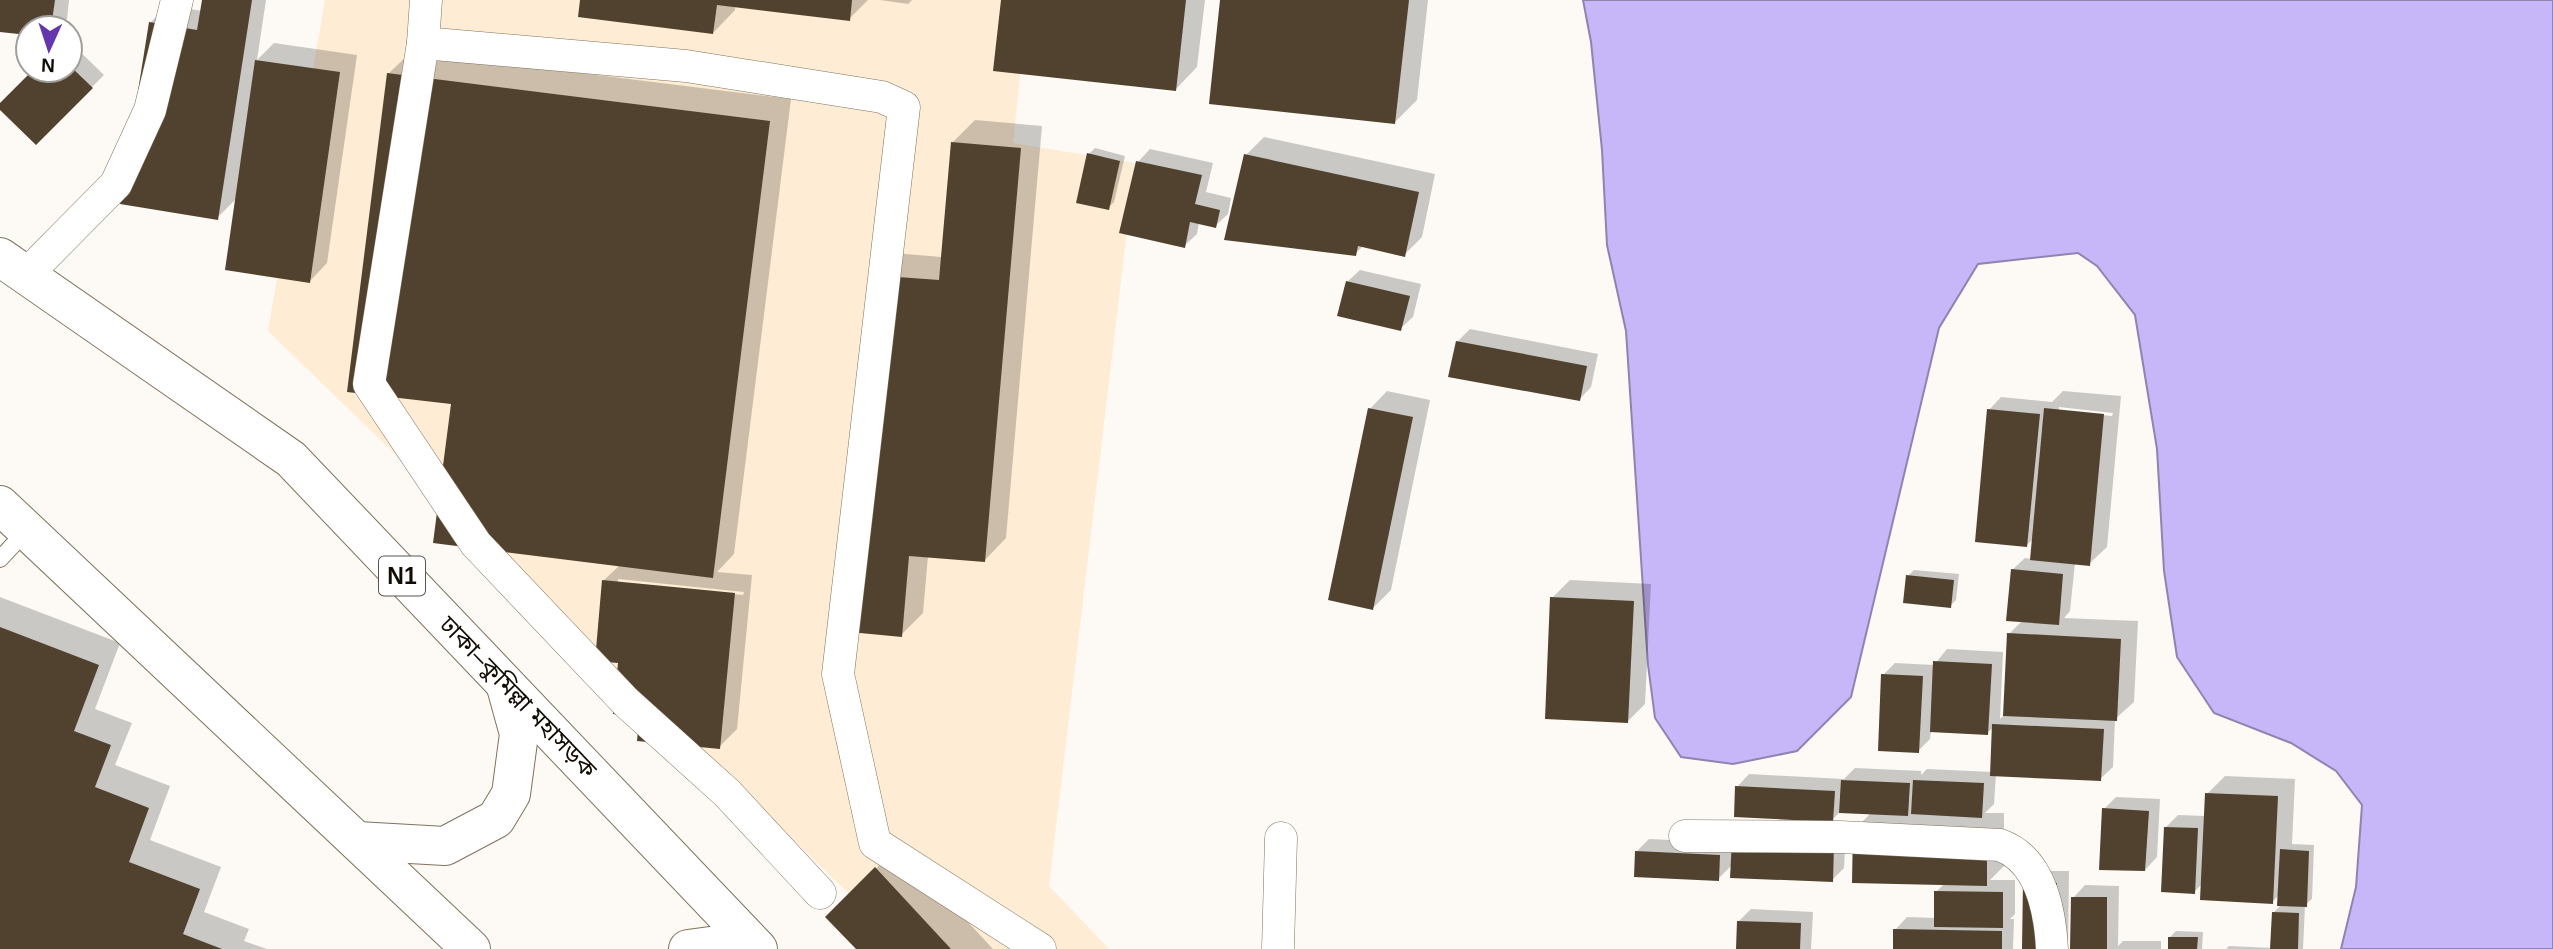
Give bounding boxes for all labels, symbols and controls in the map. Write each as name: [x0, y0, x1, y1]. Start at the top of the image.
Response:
north arrow: [14, 14, 84, 84]
text: N: [41, 55, 56, 76]
road number: N1: [379, 556, 425, 596]
street label: ঢাকা–কুমিল্লা মহাসড়ক: [433, 610, 603, 784]

